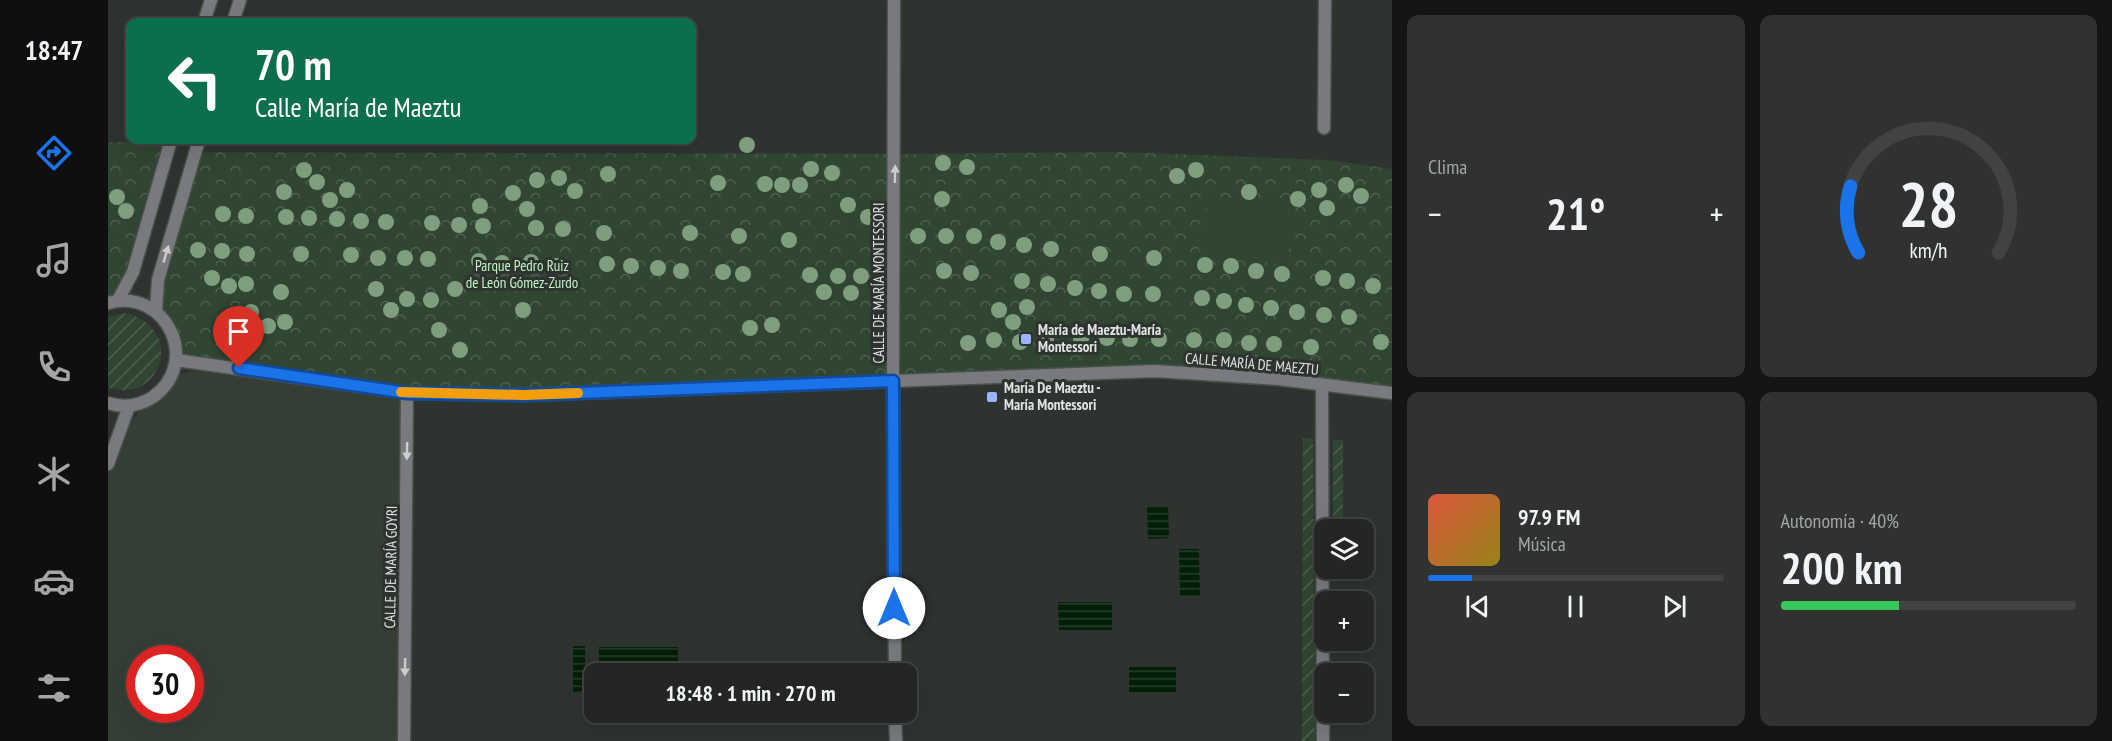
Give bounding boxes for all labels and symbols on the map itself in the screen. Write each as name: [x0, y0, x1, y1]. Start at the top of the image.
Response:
one-way arrow: [890, 165, 899, 184]
street label: CALLE DE MARÍA MONTESSORI: [869, 202, 888, 364]
one-way arrow: [162, 245, 171, 263]
park label: Parque Pedro Ruiz de León Gómez-Zurdo: [466, 256, 578, 292]
pin: [213, 306, 264, 368]
place label: María de Maeztu-María Montessori: [1038, 320, 1161, 356]
marker: María de Maeztu-María Montessori: [1019, 332, 1033, 346]
street label: CALLE MARÍA DE MAEZTU: [1184, 348, 1320, 379]
place label: María De Maeztu - María Montessori: [1004, 378, 1101, 414]
marker: María De Maeztu - María Montessori: [985, 390, 999, 404]
one-way arrow: [402, 442, 412, 461]
street label: CALLE DE MARÍA GOYRI: [380, 505, 401, 629]
position arrow: [862, 576, 926, 640]
speed limit sign: 30: [126, 645, 204, 723]
one-way arrow: [400, 658, 410, 677]

